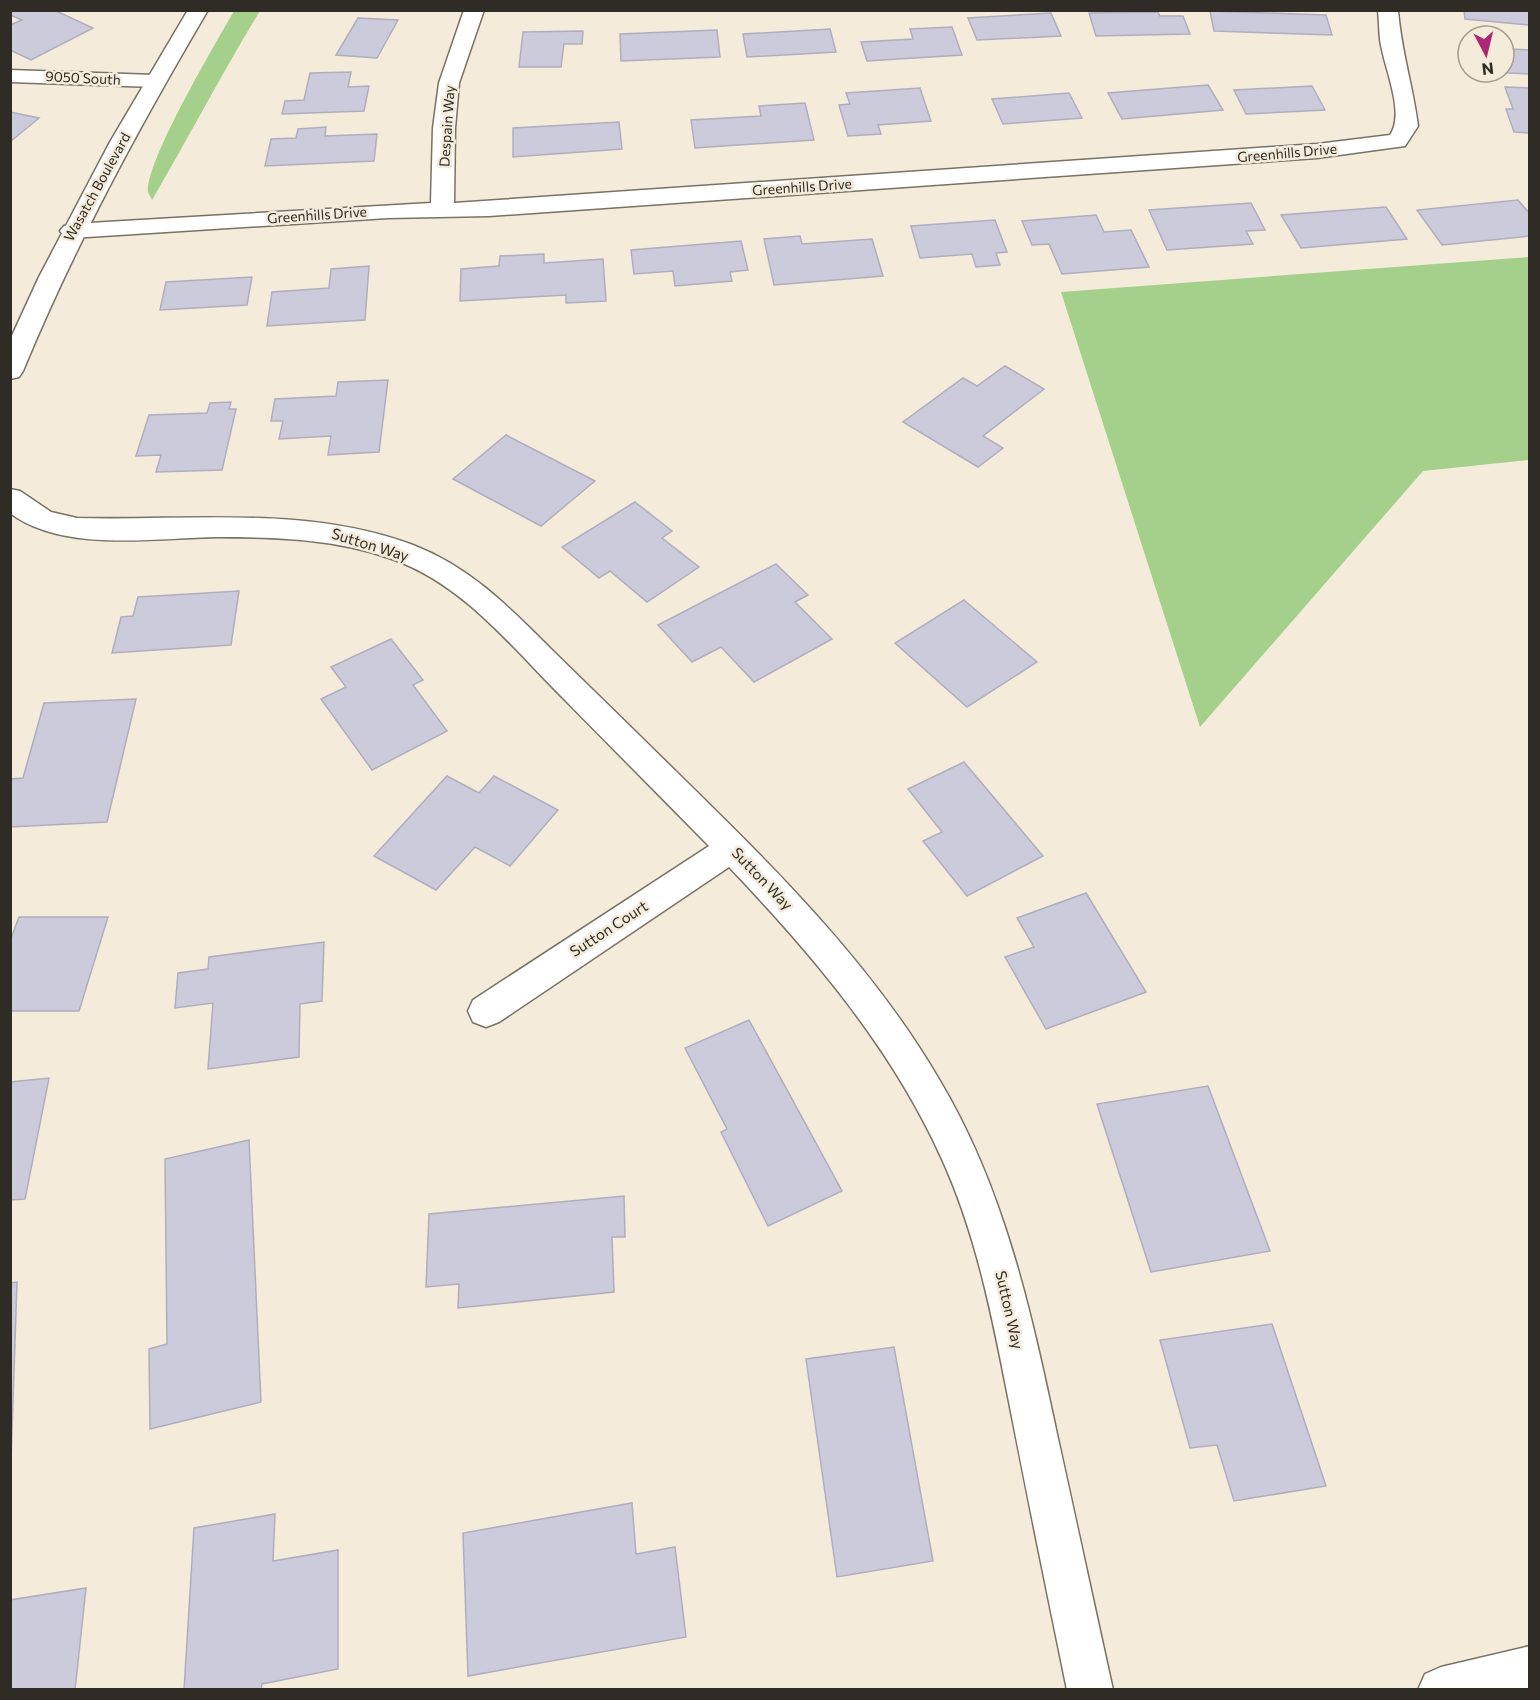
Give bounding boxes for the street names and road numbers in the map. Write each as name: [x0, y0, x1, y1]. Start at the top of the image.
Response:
street label: 9050 South: [45, 67, 121, 88]
street label: Despain Way: [435, 85, 458, 167]
street label: Wasatch Boulevard: [60, 129, 133, 244]
street label: Greenhills Drive: [1236, 140, 1338, 165]
street label: Greenhills Drive: [751, 175, 852, 198]
street label: Greenhills Drive: [266, 203, 367, 226]
street label: Sutton Way: [330, 524, 411, 564]
street label: Sutton Way: [729, 843, 797, 913]
street label: Sutton Court: [566, 896, 651, 960]
street label: Sutton Way: [992, 1269, 1028, 1351]

